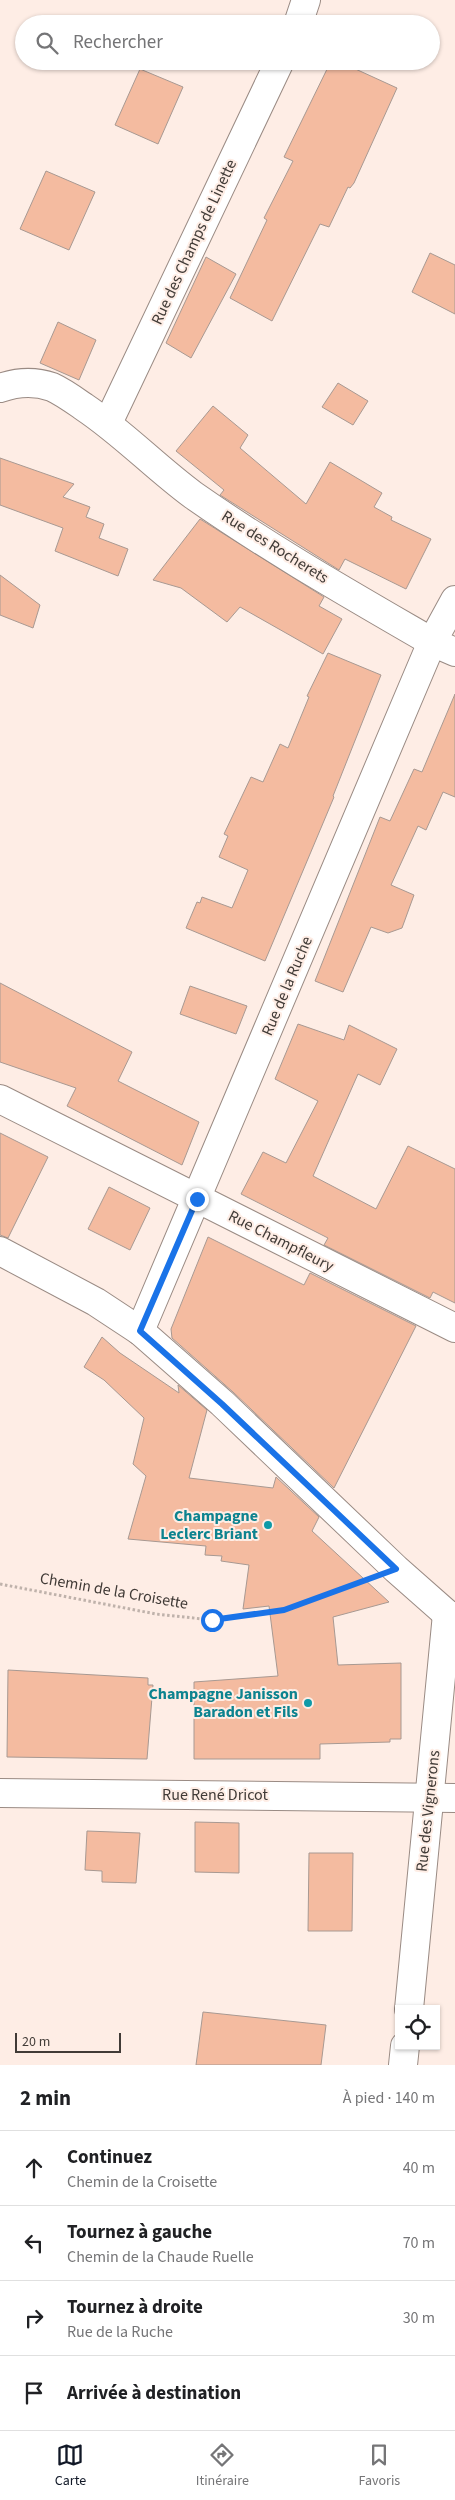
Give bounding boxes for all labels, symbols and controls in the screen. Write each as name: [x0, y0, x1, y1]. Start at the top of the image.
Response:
search box: [15, 15, 440, 70]
icon: search: [33, 29, 61, 57]
text: Rechercher: [73, 29, 163, 56]
street label: Rue des Champs de Linette: [146, 156, 242, 328]
street label: Rue des Rocherets: [217, 505, 333, 589]
street label: Rue de la Ruche: [256, 933, 318, 1039]
route end: [186, 1188, 209, 1211]
street label: Rue Champfleury: [224, 1205, 338, 1277]
place label: Champagne Leclerc Briant: [160, 1505, 258, 1545]
marker: Champagne Leclerc Briant: [262, 1519, 274, 1531]
street label: Chemin de la Croisette: [38, 1567, 190, 1615]
route start: [201, 1609, 224, 1632]
place label: Champagne Janisson Baradon et Fils: [148, 1683, 298, 1723]
marker: Champagne Janisson Baradon et Fils: [302, 1697, 314, 1709]
street label: Rue des Vignerons: [411, 1749, 445, 1873]
street label: Rue René Dricot: [162, 1784, 268, 1806]
map controls: [395, 2005, 440, 2050]
button: locate: [395, 2005, 440, 2050]
scale bar: [15, 2030, 121, 2053]
text: 20 m: [22, 2032, 50, 2052]
text: 2 min: [20, 2083, 71, 2113]
text: À pied · 140 m: [343, 2087, 435, 2109]
text: Continuez: [67, 2144, 152, 2171]
icon: ahead: [20, 2154, 48, 2182]
text: 40 m: [403, 2157, 435, 2179]
text: Chemin de la Croisette: [67, 2171, 217, 2193]
text: Tournez à gauche: [67, 2219, 212, 2246]
icon: left: [20, 2229, 48, 2257]
text: 70 m: [403, 2232, 435, 2254]
text: Chemin de la Chaude Ruelle: [67, 2246, 254, 2268]
text: Tournez à droite: [67, 2294, 203, 2321]
icon: right: [20, 2304, 48, 2332]
text: 30 m: [403, 2307, 435, 2329]
text: Rue de la Ruche: [67, 2321, 173, 2343]
icon: arrive: [20, 2379, 48, 2407]
text: Arrivée à destination: [67, 2380, 241, 2407]
tab: Carte: [55, 2441, 86, 2491]
tab: Itinéraire: [196, 2441, 249, 2491]
tab: Favoris: [358, 2441, 400, 2491]

